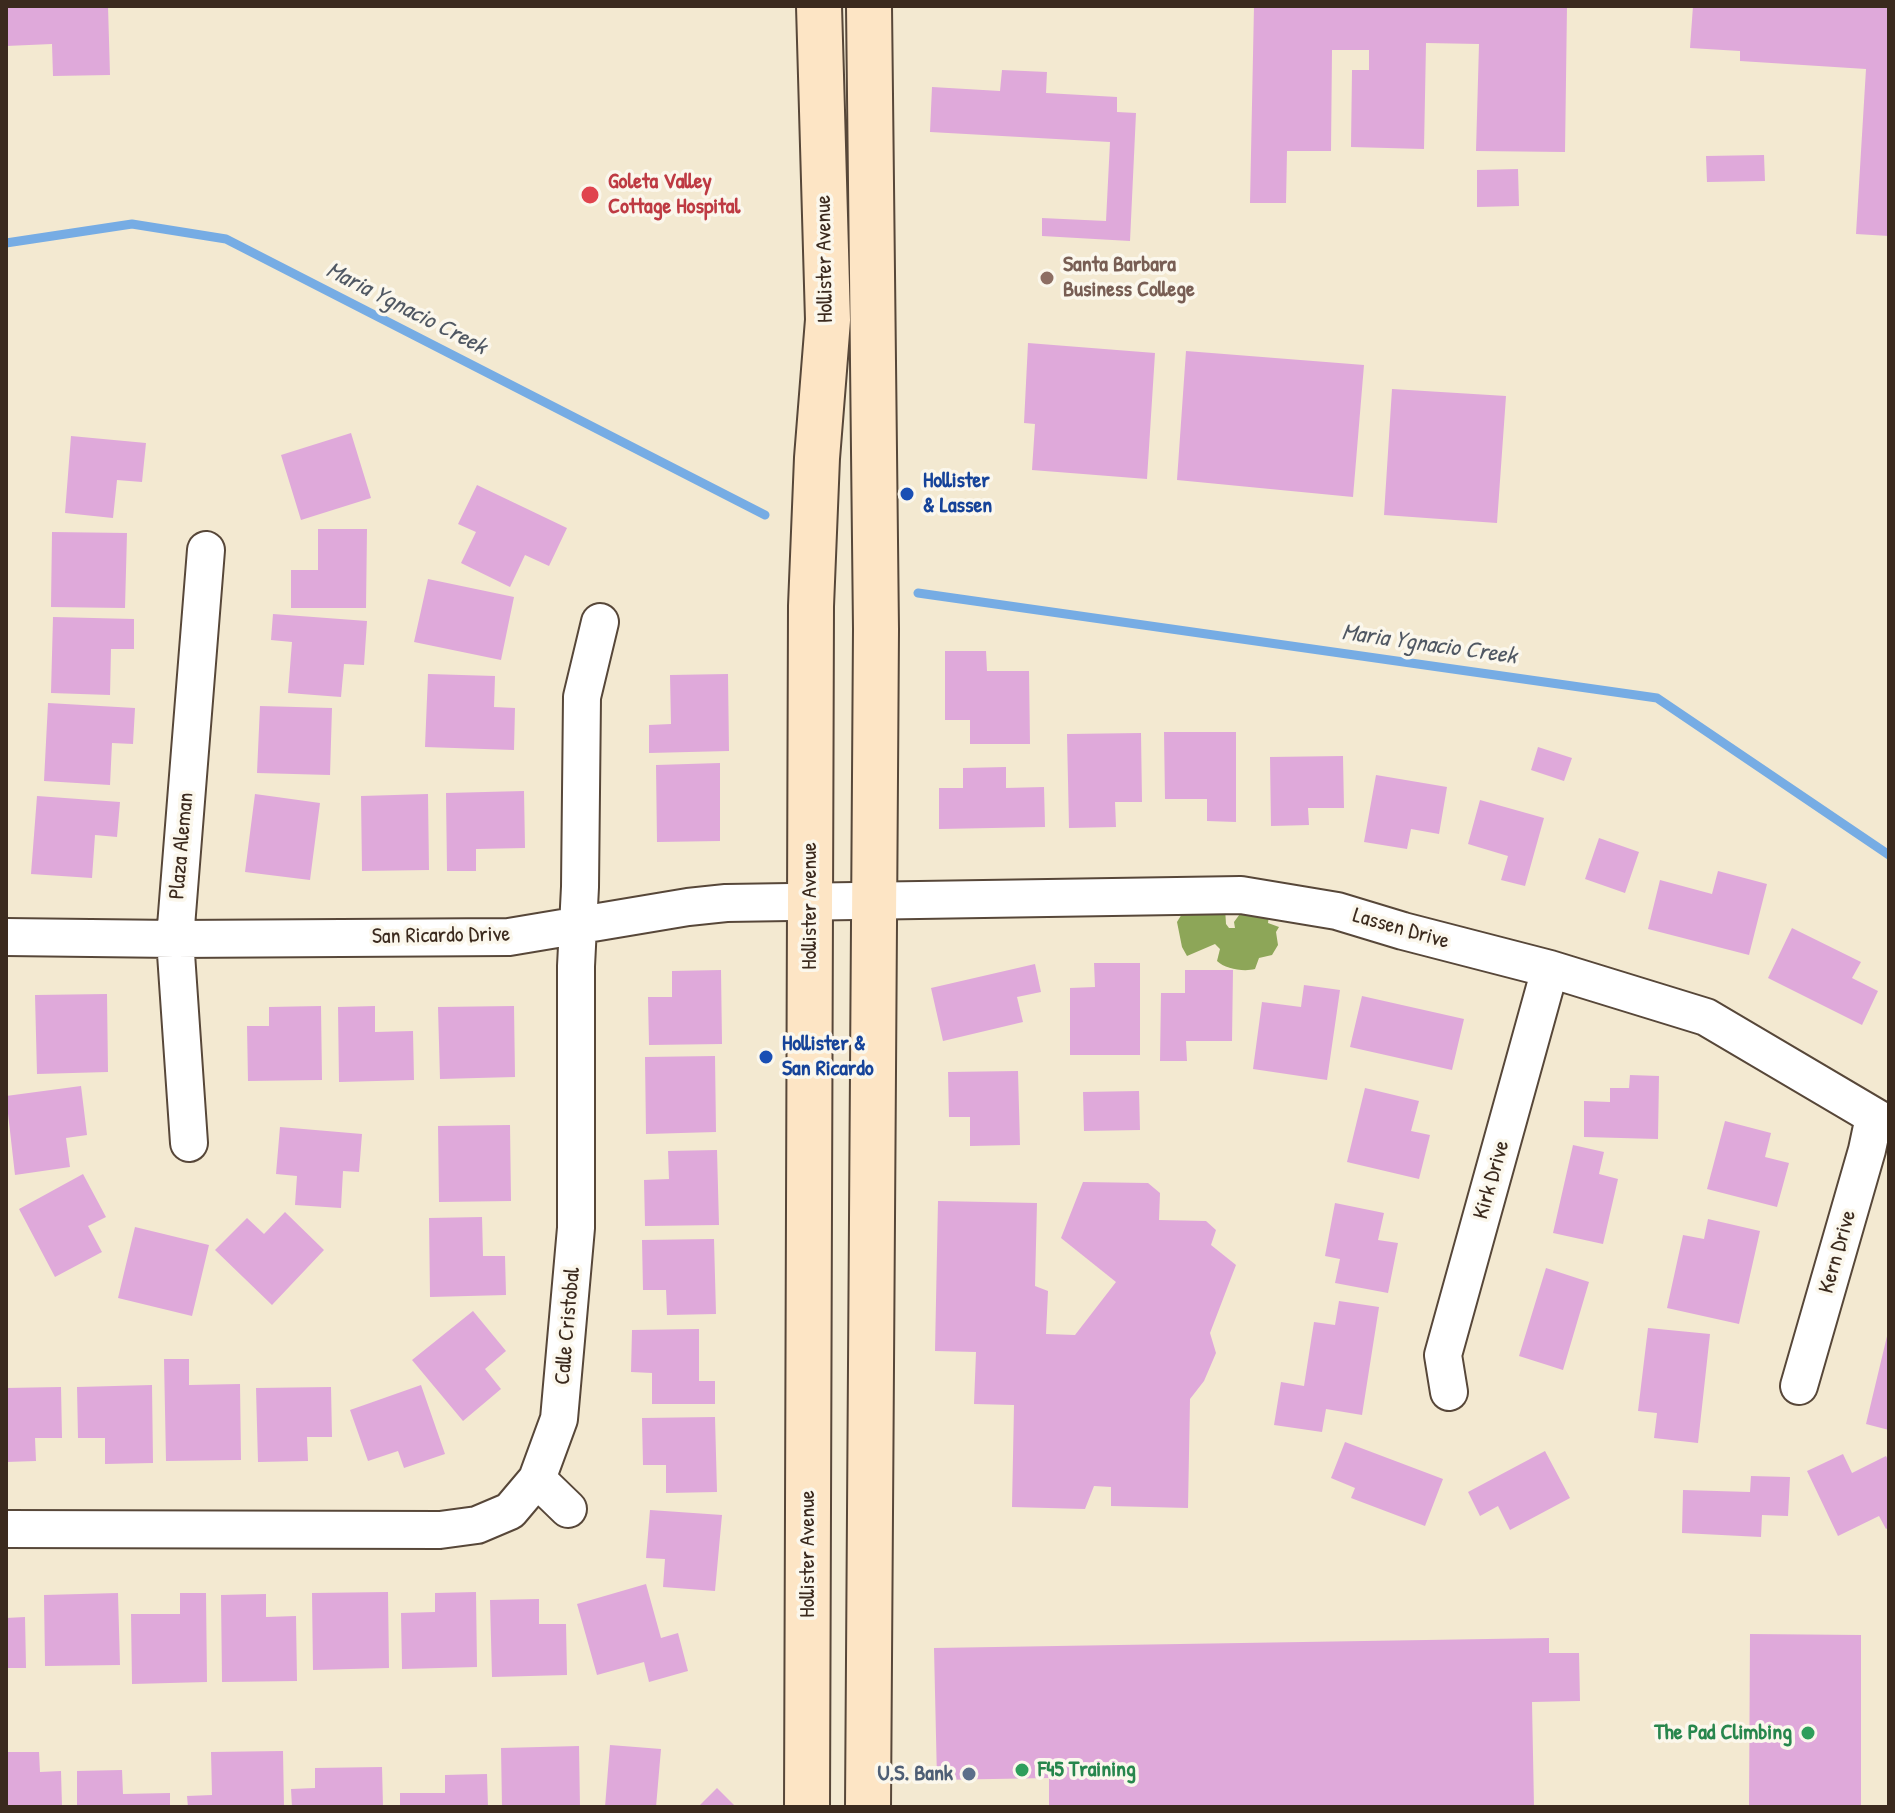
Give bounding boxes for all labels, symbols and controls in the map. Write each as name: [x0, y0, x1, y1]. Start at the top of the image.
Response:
place label: Goleta Valley Cottage Hospital: [608, 169, 740, 220]
marker: Goleta Valley Cottage Hospital: [579, 184, 601, 206]
street label: Hollister Avenue: [811, 195, 839, 323]
place label: Santa Barbara Business College: [1063, 252, 1195, 304]
water label: Maria Ygnacio Creek: [321, 256, 491, 362]
marker: Santa Barbara Business College: [1038, 269, 1056, 287]
place label: Hollister & Lassen: [923, 468, 992, 520]
marker: Hollister & Lassen: [898, 485, 916, 503]
water label: Maria Ygnacio Creek: [1340, 618, 1518, 672]
street label: Plaza Aleman: [164, 792, 200, 900]
street label: Hollister Avenue: [797, 842, 823, 970]
street label: Lassen Drive: [1350, 903, 1452, 955]
street label: San Ricardo Drive: [372, 922, 510, 950]
place label: Hollister & San Ricardo: [782, 1031, 874, 1082]
marker: Hollister & San Ricardo: [757, 1048, 775, 1066]
street label: Kirk Drive: [1468, 1138, 1516, 1222]
street label: Kern Drive: [1814, 1207, 1862, 1297]
street label: Calle Cristobal: [550, 1266, 586, 1386]
street label: Hollister Avenue: [795, 1490, 821, 1618]
place label: The Pad Climbing: [1654, 1720, 1792, 1746]
marker: The Pad Climbing: [1799, 1724, 1817, 1742]
place label: F45 Training: [1038, 1757, 1136, 1783]
place label: U.S. Bank: [877, 1761, 953, 1787]
marker: F45 Training: [1013, 1761, 1031, 1779]
marker: U.S. Bank: [960, 1765, 978, 1783]

